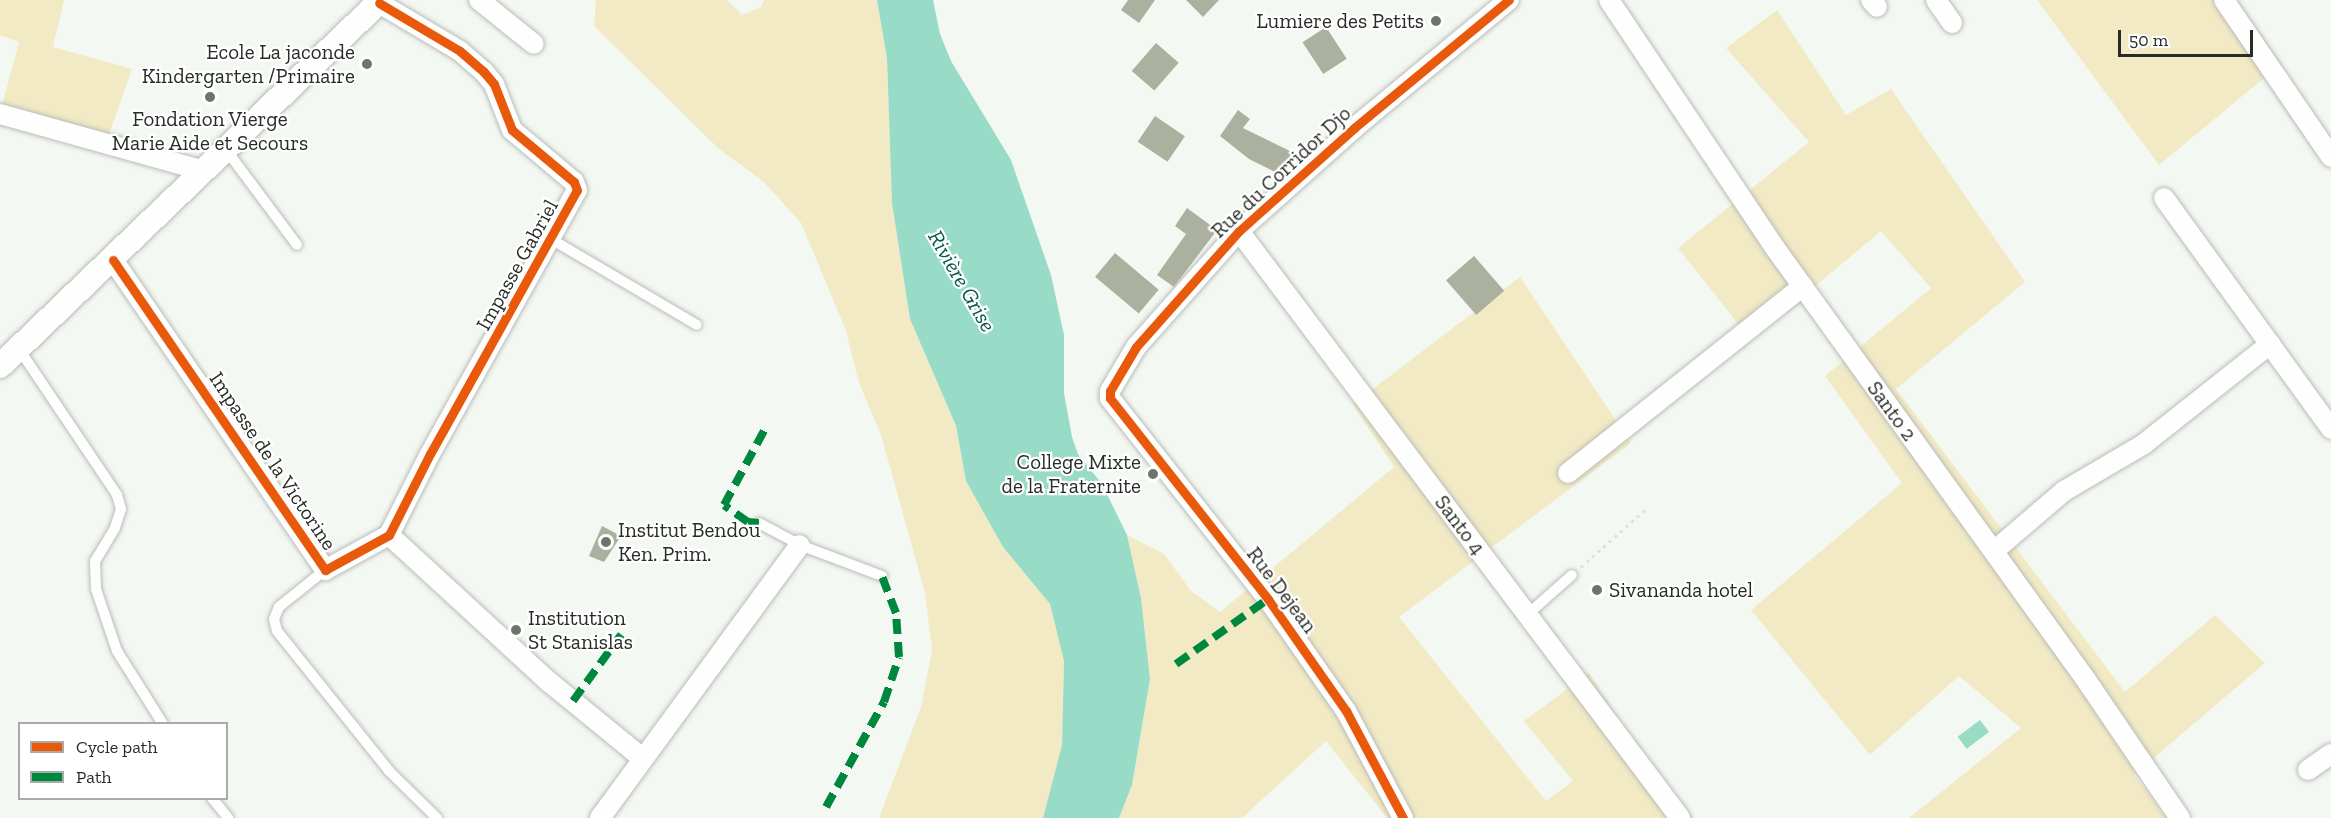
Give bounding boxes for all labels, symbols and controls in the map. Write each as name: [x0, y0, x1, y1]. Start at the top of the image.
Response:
place label: Lumiere des Petits: [1256, 8, 1424, 34]
marker: Lumiere des Petits: [1429, 14, 1443, 28]
scale bar: [2121, 18, 2256, 56]
text: 50 m: [2129, 29, 2168, 51]
place label: Ecole La jaconde Kindergarten /Primaire: [142, 39, 355, 89]
marker: Ecole La jaconde Kindergarten /Primaire: [360, 57, 374, 71]
marker: Fondation Vierge Marie Aide et Secours: [203, 90, 217, 104]
street label: Rue du Corridor Djo: [1206, 101, 1356, 243]
place label: Fondation Vierge Marie Aide et Secours: [111, 106, 309, 156]
street label: Impasse Gabriel: [471, 195, 563, 335]
water label: Rivière Grise: [922, 226, 1002, 336]
street label: Impasse de la Victorine: [204, 367, 342, 555]
street label: Santo 2: [1862, 376, 1922, 446]
place label: College Mixte de la Fraternite: [1002, 449, 1141, 499]
marker: College Mixte de la Fraternite: [1146, 467, 1160, 481]
street label: Santo 4: [1429, 490, 1491, 560]
place label: Institut Bendou Ken. Prim.: [618, 517, 760, 567]
marker: Institut Bendou Ken. Prim.: [599, 535, 613, 549]
street label: Rue Dejean: [1241, 542, 1323, 638]
place label: Sivananda hotel: [1609, 577, 1753, 603]
marker: Sivananda hotel: [1590, 583, 1604, 597]
place label: Institution St Stanislas: [528, 605, 633, 655]
marker: Institution St Stanislas: [509, 623, 523, 637]
legend: [18, 722, 228, 800]
text: Cycle path: [76, 736, 158, 758]
text: Path: [76, 766, 112, 788]

